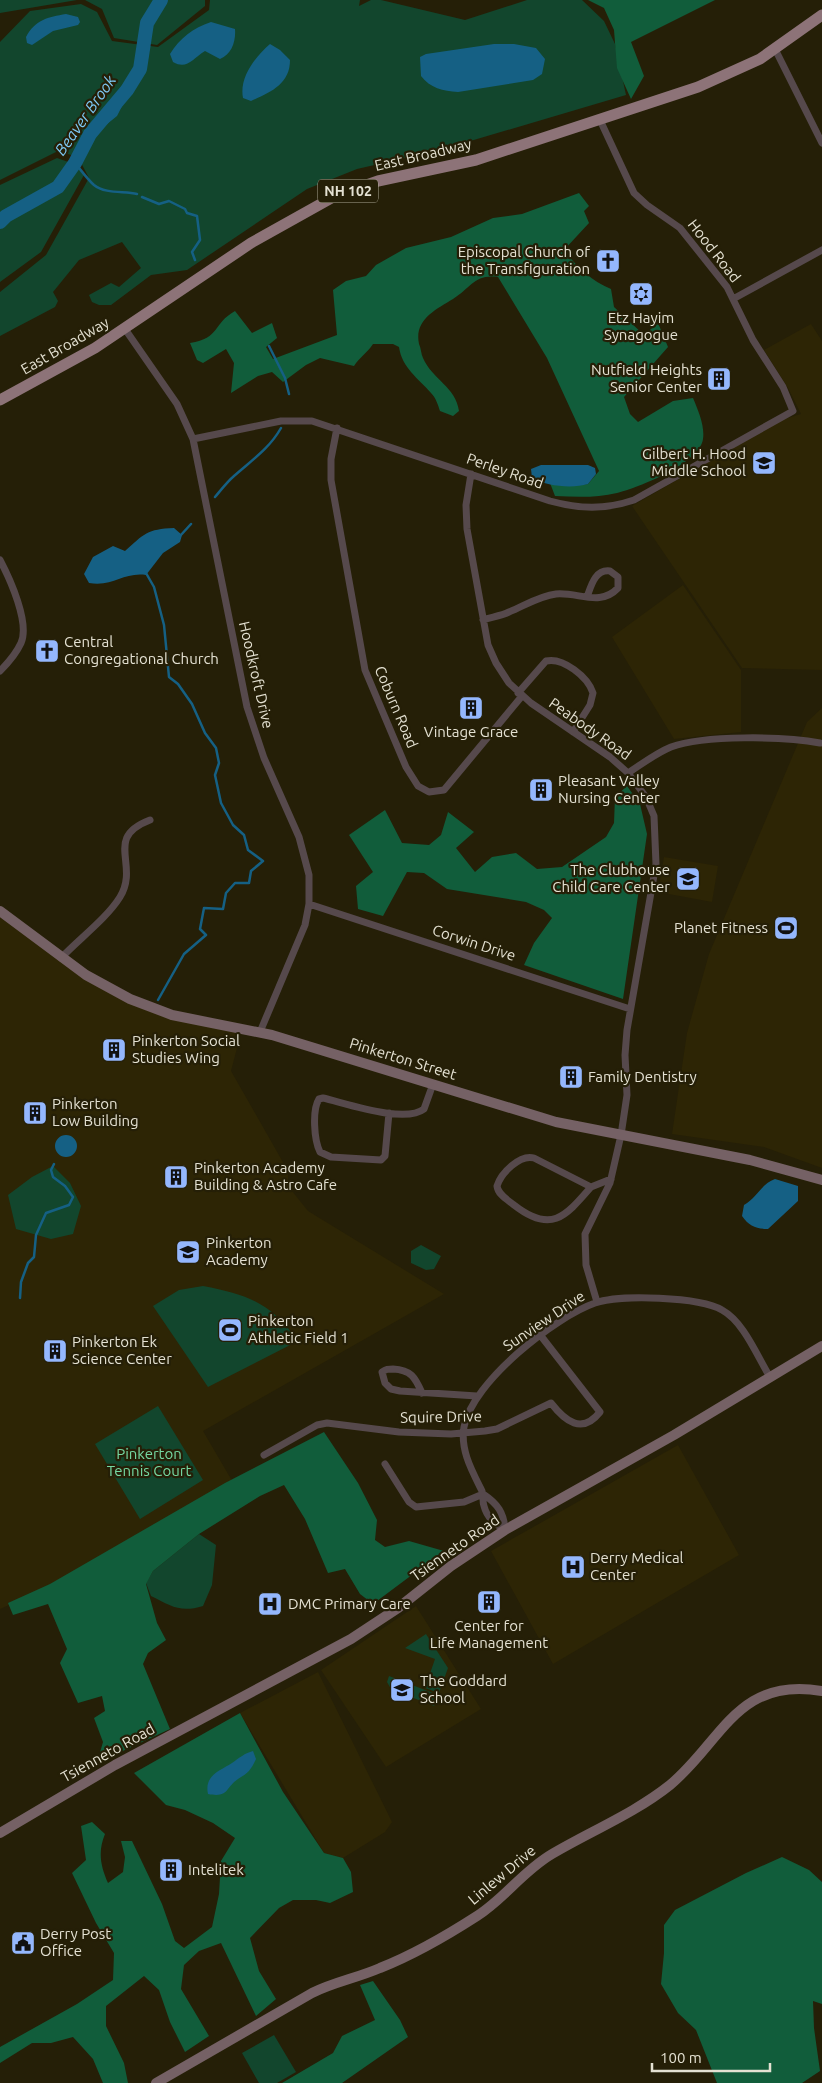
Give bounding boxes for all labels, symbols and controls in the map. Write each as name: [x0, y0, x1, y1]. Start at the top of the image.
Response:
water label: Beaver Brook: [51, 71, 120, 159]
street label: East Broadway: [373, 135, 473, 174]
road number: NH 102: [318, 180, 378, 202]
street label: Hood Road: [685, 216, 744, 285]
place label: Episcopal Church of the Transfiguration: [458, 243, 590, 277]
church icon: Episcopal Church of the Transfiguration: [595, 248, 621, 274]
synagogue icon: Etz Hayim Synagogue: [628, 281, 654, 307]
place label: Etz Hayim Synagogue: [604, 309, 678, 343]
street label: East Broadway: [18, 313, 112, 378]
place label: Nutfield Heights Senior Center: [591, 361, 702, 395]
building icon: Nutfield Heights Senior Center: [706, 366, 732, 392]
place label: Gilbert H. Hood Middle School: [642, 445, 746, 479]
street label: Perley Road: [465, 449, 546, 492]
school or university icon: Gilbert H. Hood Middle School: [751, 450, 777, 476]
street label: Hoodkroft Drive: [236, 620, 277, 730]
place label: Central Congregational Church: [64, 633, 219, 667]
church icon: Central Congregational Church: [34, 638, 60, 664]
street label: Coburn Road: [372, 663, 421, 750]
street label: Peabody Road: [546, 694, 635, 763]
building icon: Vintage Grace: [458, 695, 484, 721]
place label: Vintage Grace: [424, 723, 518, 740]
place label: Pleasant Valley Nursing Center: [558, 772, 660, 806]
building icon: Pleasant Valley Nursing Center: [528, 777, 554, 803]
place label: The Clubhouse Child Care Center: [552, 861, 670, 895]
school or university icon: The Clubhouse Child Care Center: [675, 866, 701, 892]
sports icon: Planet Fitness: [773, 915, 799, 941]
place label: Planet Fitness: [674, 919, 768, 936]
street label: Corwin Drive: [430, 921, 518, 964]
place label: Pinkerton Social Studies Wing: [132, 1032, 240, 1066]
street label: Pinkerton Street: [348, 1034, 459, 1083]
building icon: Pinkerton Social Studies Wing: [101, 1037, 127, 1063]
building icon: Family Dentistry: [558, 1064, 584, 1090]
place label: Family Dentistry: [588, 1068, 697, 1085]
place label: Pinkerton Low Building: [52, 1095, 139, 1129]
building icon: Pinkerton Low Building: [22, 1100, 48, 1126]
place label: Pinkerton Academy Building & Astro Cafe: [194, 1159, 337, 1193]
building icon: Pinkerton Academy Building & Astro Cafe: [163, 1164, 189, 1190]
place label: Pinkerton Academy: [206, 1234, 272, 1268]
school or university icon: Pinkerton Academy: [175, 1239, 201, 1265]
street label: Sunview Drive: [500, 1287, 588, 1354]
place label: Pinkerton Athletic Field 1: [248, 1312, 349, 1346]
sports icon: Pinkerton Athletic Field 1: [217, 1317, 243, 1343]
place label: Pinkerton Ek Science Center: [72, 1333, 172, 1367]
building icon: Pinkerton Ek Science Center: [42, 1338, 68, 1364]
street label: Squire Drive: [400, 1407, 482, 1426]
park label: Pinkerton Tennis Court: [107, 1445, 191, 1479]
street label: Tsienneto Road: [407, 1511, 502, 1584]
place label: Derry Medical Center: [590, 1549, 684, 1583]
hospital icon: Derry Medical Center: [560, 1554, 586, 1580]
building icon: Center for Life Management: [476, 1589, 502, 1615]
hospital icon: DMC Primary Care: [257, 1591, 283, 1617]
place label: DMC Primary Care: [288, 1595, 411, 1612]
place label: Center for Life Management: [430, 1617, 548, 1651]
place label: The Goddard School: [420, 1672, 507, 1706]
school or university icon: The Goddard School: [389, 1677, 415, 1703]
street label: Tsienneto Road: [58, 1720, 157, 1785]
street label: Linlew Drive: [465, 1842, 539, 1908]
building icon: Intelitek: [158, 1857, 184, 1883]
place label: Intelitek: [188, 1861, 244, 1878]
place label: Derry Post Office: [40, 1925, 111, 1959]
public building icon: Derry Post Office: [10, 1930, 36, 1956]
scale bar: [652, 2040, 770, 2072]
text: 100 m: [660, 2049, 702, 2066]

